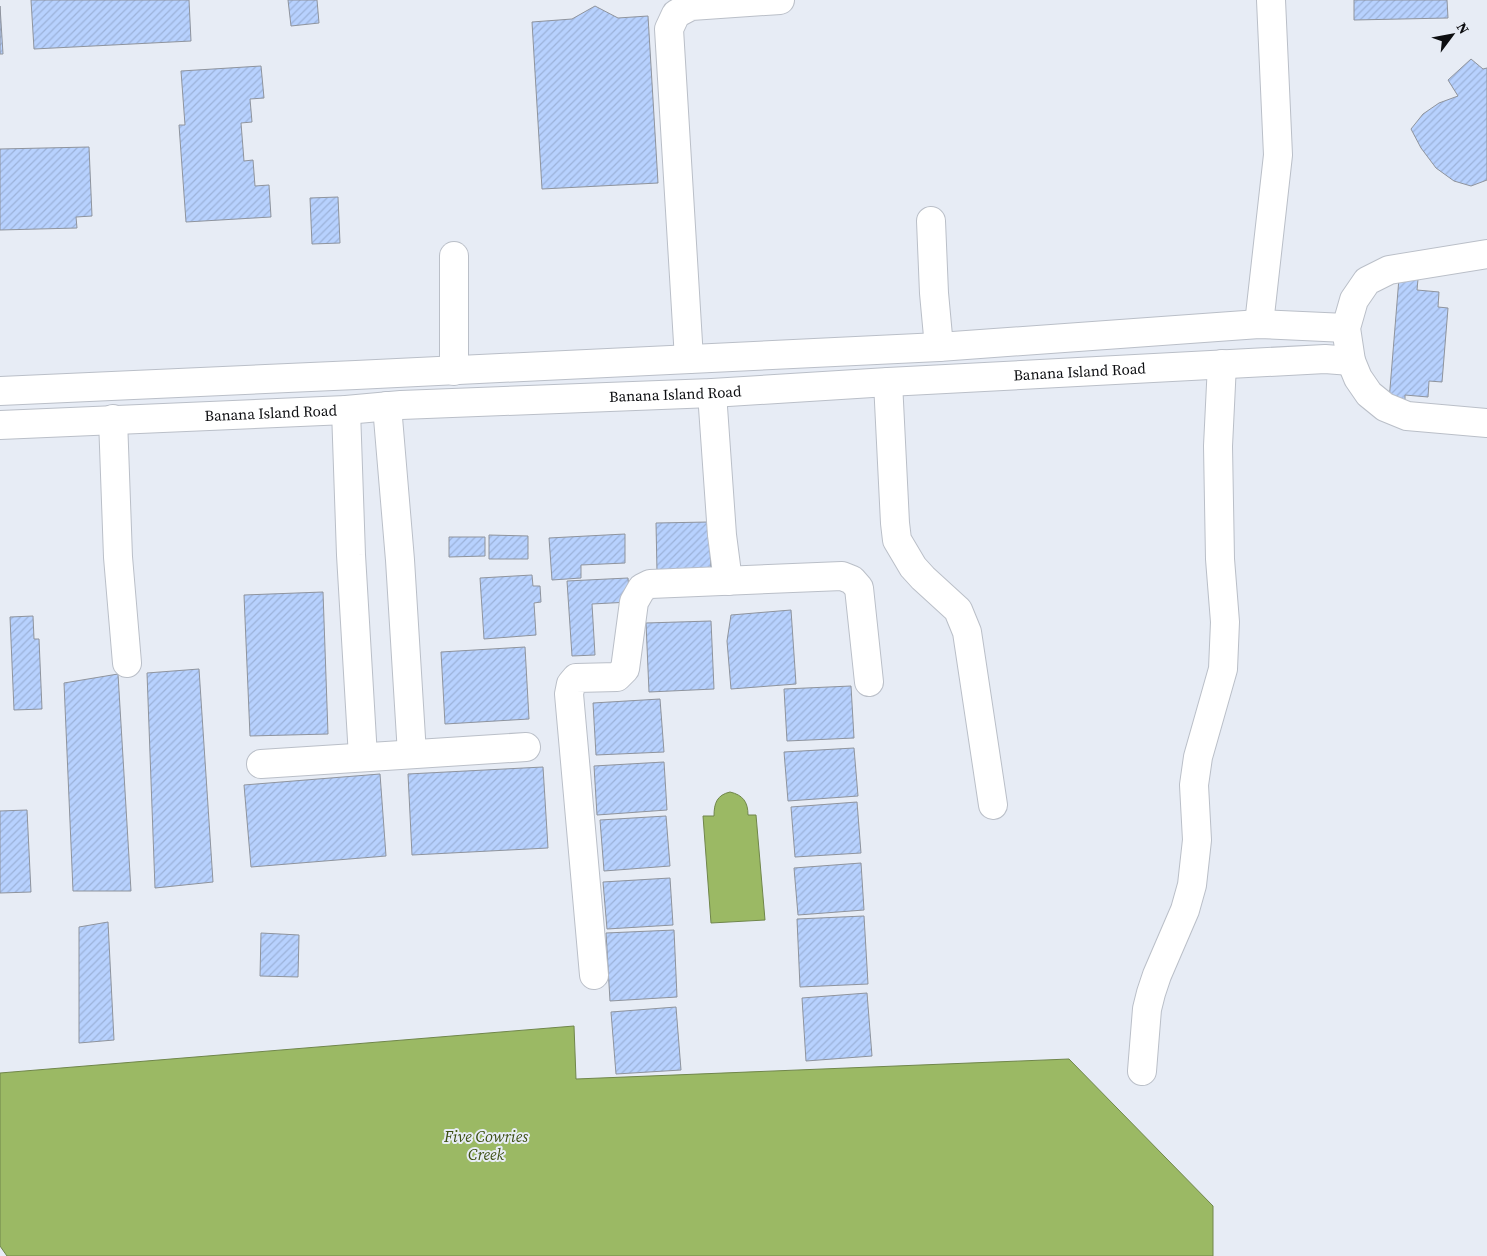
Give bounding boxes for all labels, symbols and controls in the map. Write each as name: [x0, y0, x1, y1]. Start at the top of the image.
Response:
north arrow: [1427, 10, 1477, 60]
text: N: [1452, 18, 1474, 38]
street label: Banana Island Road: [1013, 357, 1147, 385]
street label: Banana Island Road: [609, 380, 743, 407]
street label: Banana Island Road: [204, 399, 338, 426]
water label: Five Cowries Creek: [443, 1125, 528, 1165]

